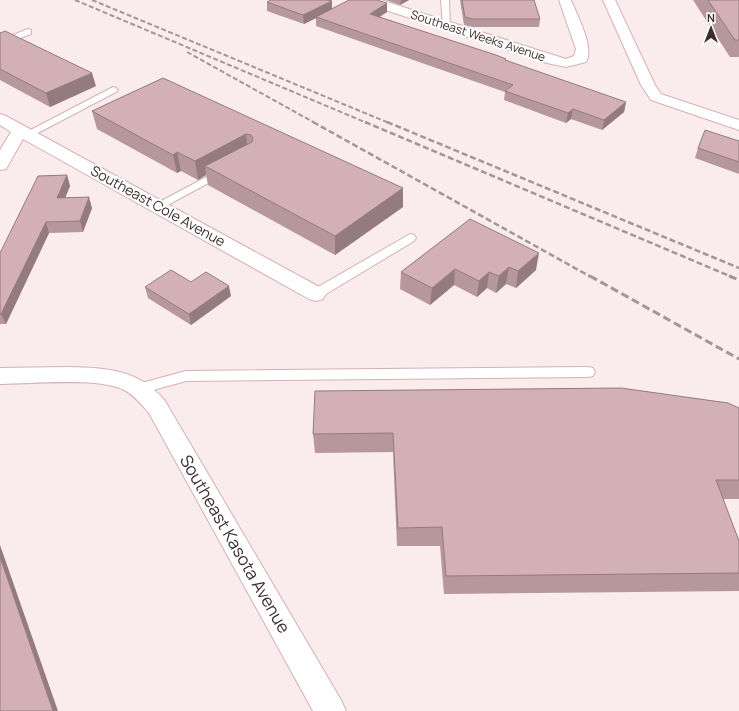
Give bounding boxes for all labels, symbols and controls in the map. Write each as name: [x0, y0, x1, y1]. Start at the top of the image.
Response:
street label: Southeast Weeks Avenue: [409, 6, 548, 65]
north arrow: [691, 8, 731, 48]
text: N: [707, 10, 715, 25]
street label: Southeast Cole Avenue: [88, 161, 229, 251]
street label: Southeast Kasota Avenue: [175, 450, 296, 637]

